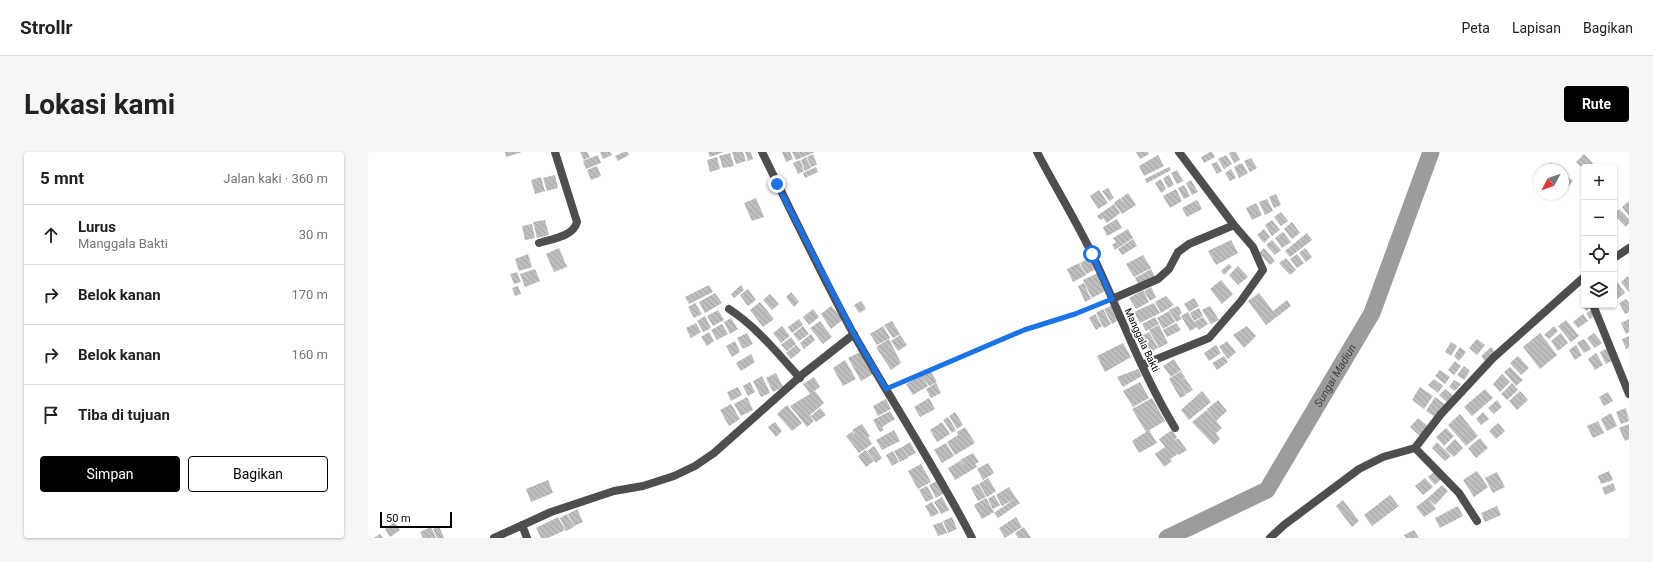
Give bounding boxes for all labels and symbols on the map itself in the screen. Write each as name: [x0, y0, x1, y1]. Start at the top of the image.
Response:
north arrow: [1533, 164, 1569, 200]
route end: [768, 175, 786, 193]
route start: [1083, 245, 1101, 263]
street label: Manggala Bakti: [1122, 306, 1162, 374]
water label: Sungai Madiun: [1311, 342, 1359, 409]
scale bar: [380, 510, 452, 529]

